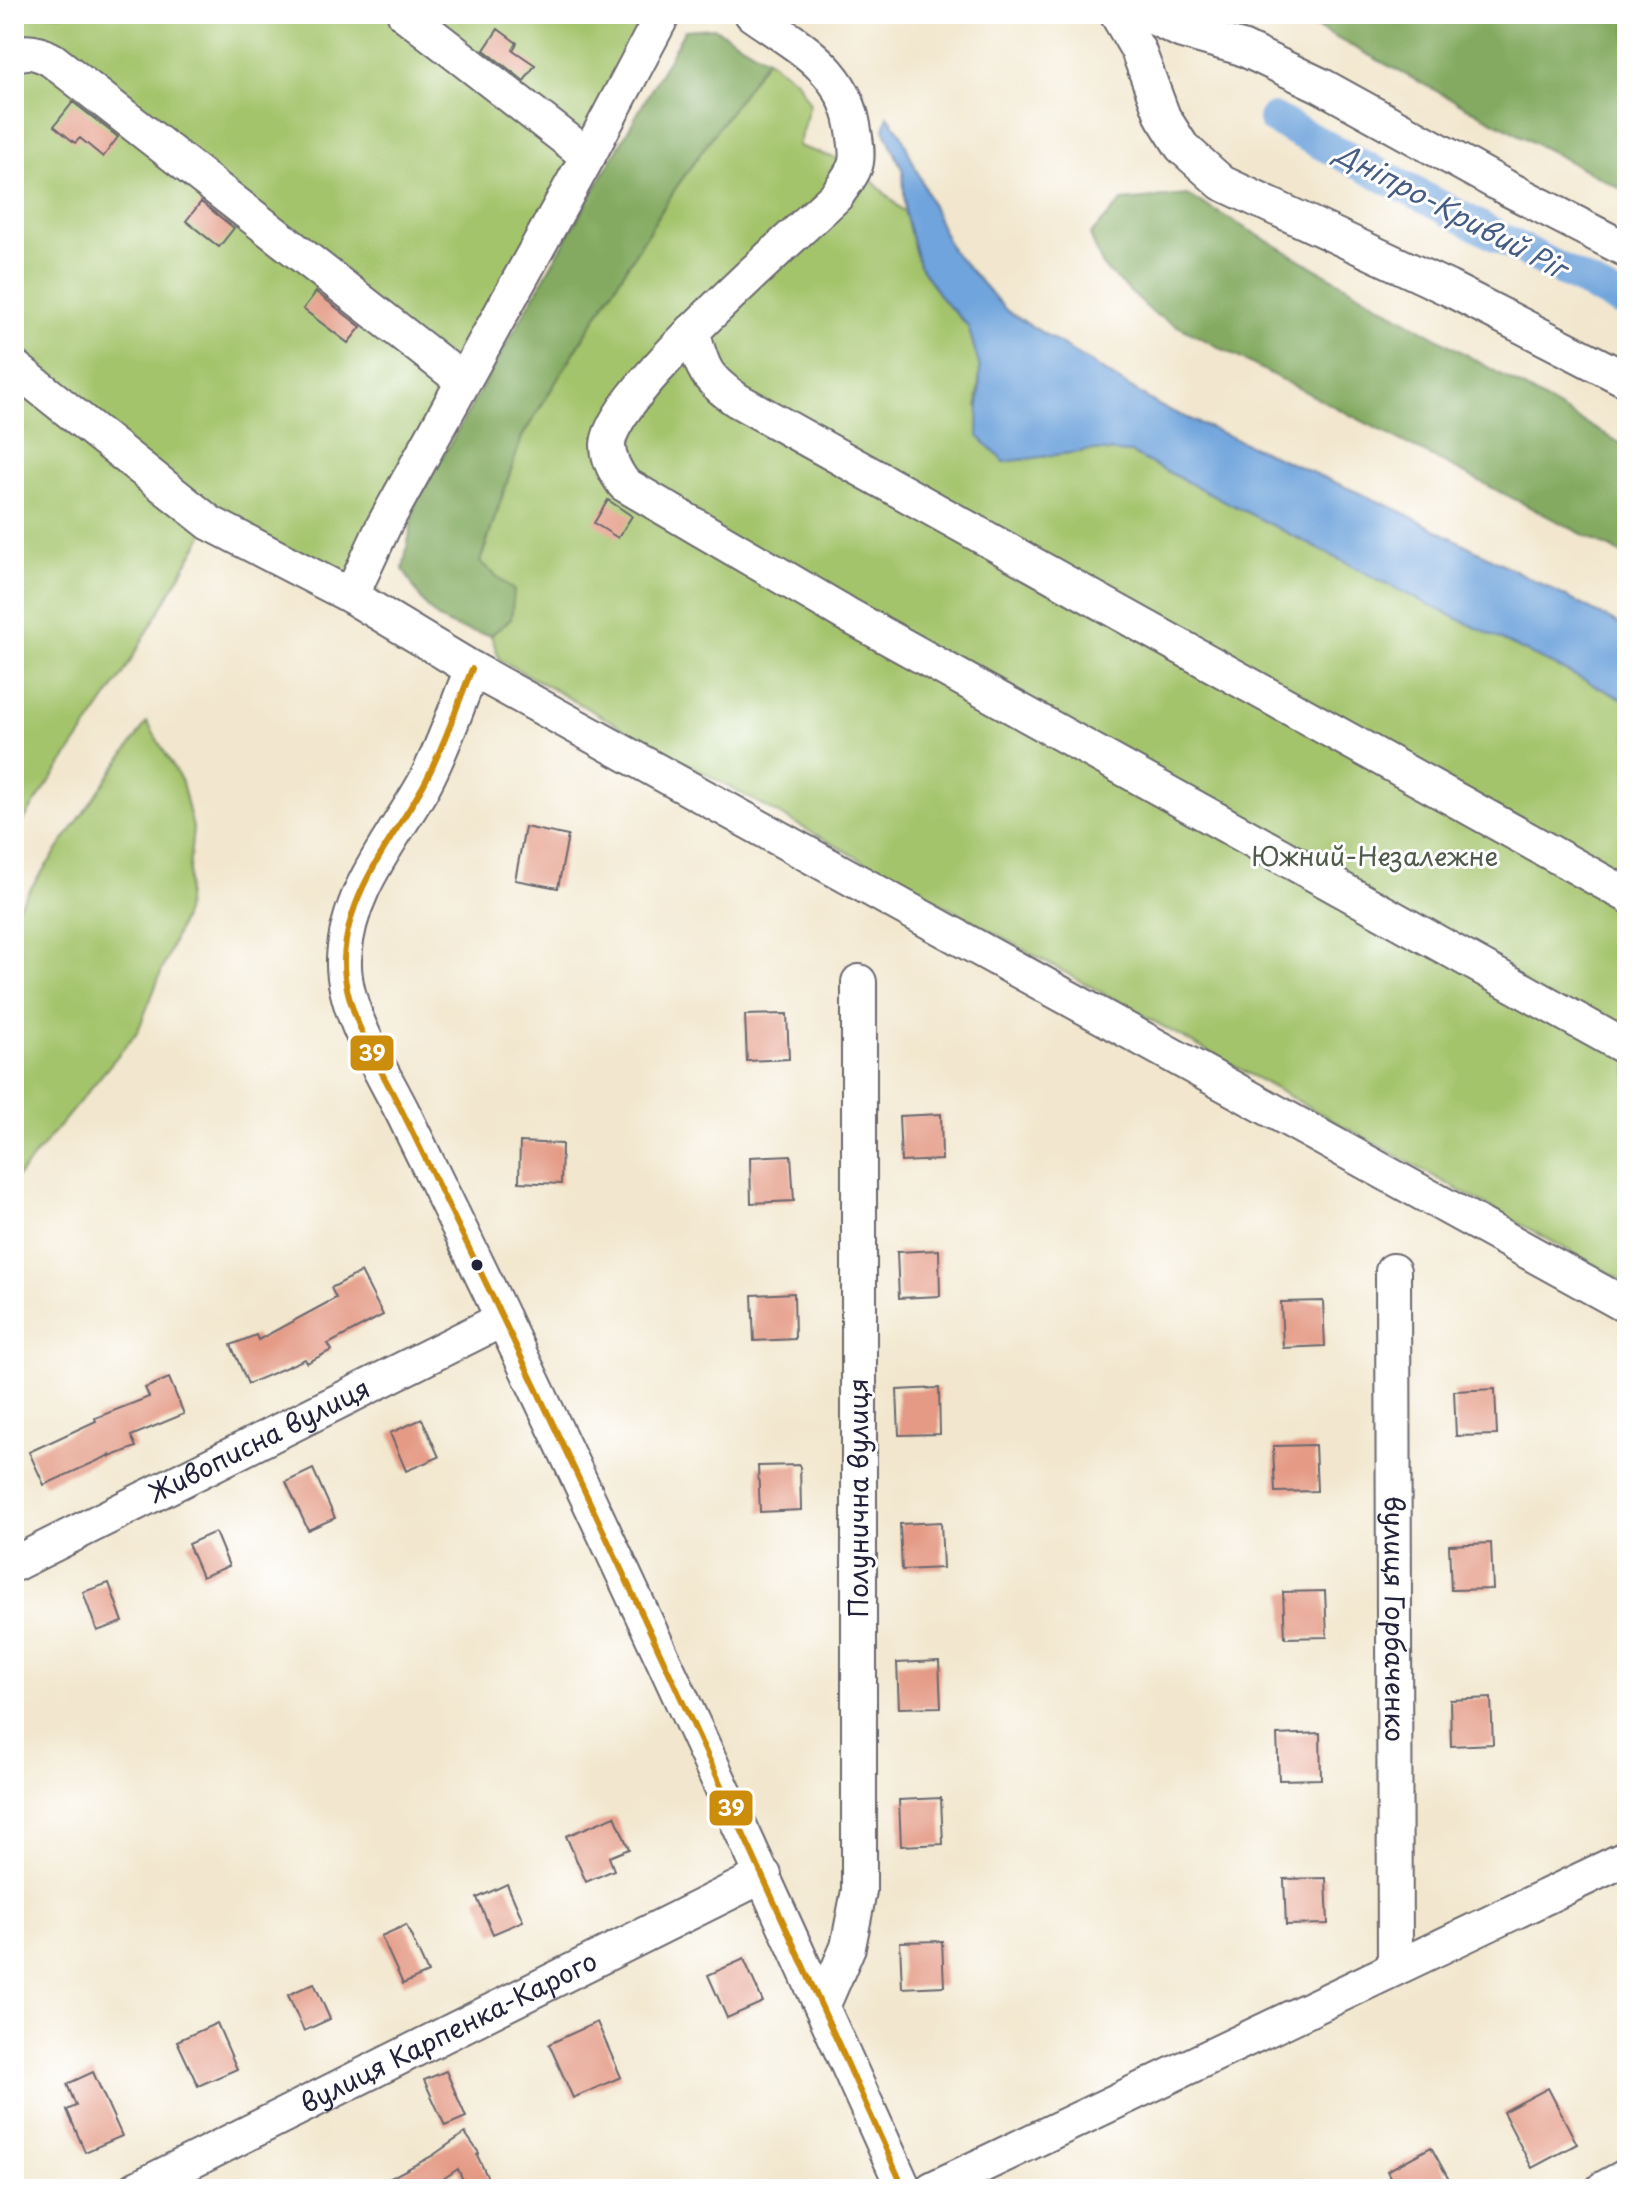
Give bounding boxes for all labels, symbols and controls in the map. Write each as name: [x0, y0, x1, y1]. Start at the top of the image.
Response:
water label: Дніпро-Кривий Ріг: [1326, 129, 1579, 291]
park label: Южний-Незалежне: [1252, 836, 1498, 875]
line badge: 39: [349, 1034, 395, 1072]
text: 39: [358, 1035, 386, 1068]
unlabelled marker: [469, 1257, 485, 1273]
street label: Живописна вулиця: [141, 1368, 376, 1512]
street label: Полунична вулиця: [838, 1378, 877, 1618]
street label: вулиця Горбаченко: [1376, 1496, 1415, 1742]
line badge: 39: [708, 1789, 754, 1827]
text: 39: [717, 1790, 745, 1823]
street label: вулиця Карпенка-Карого: [293, 1941, 603, 2122]

